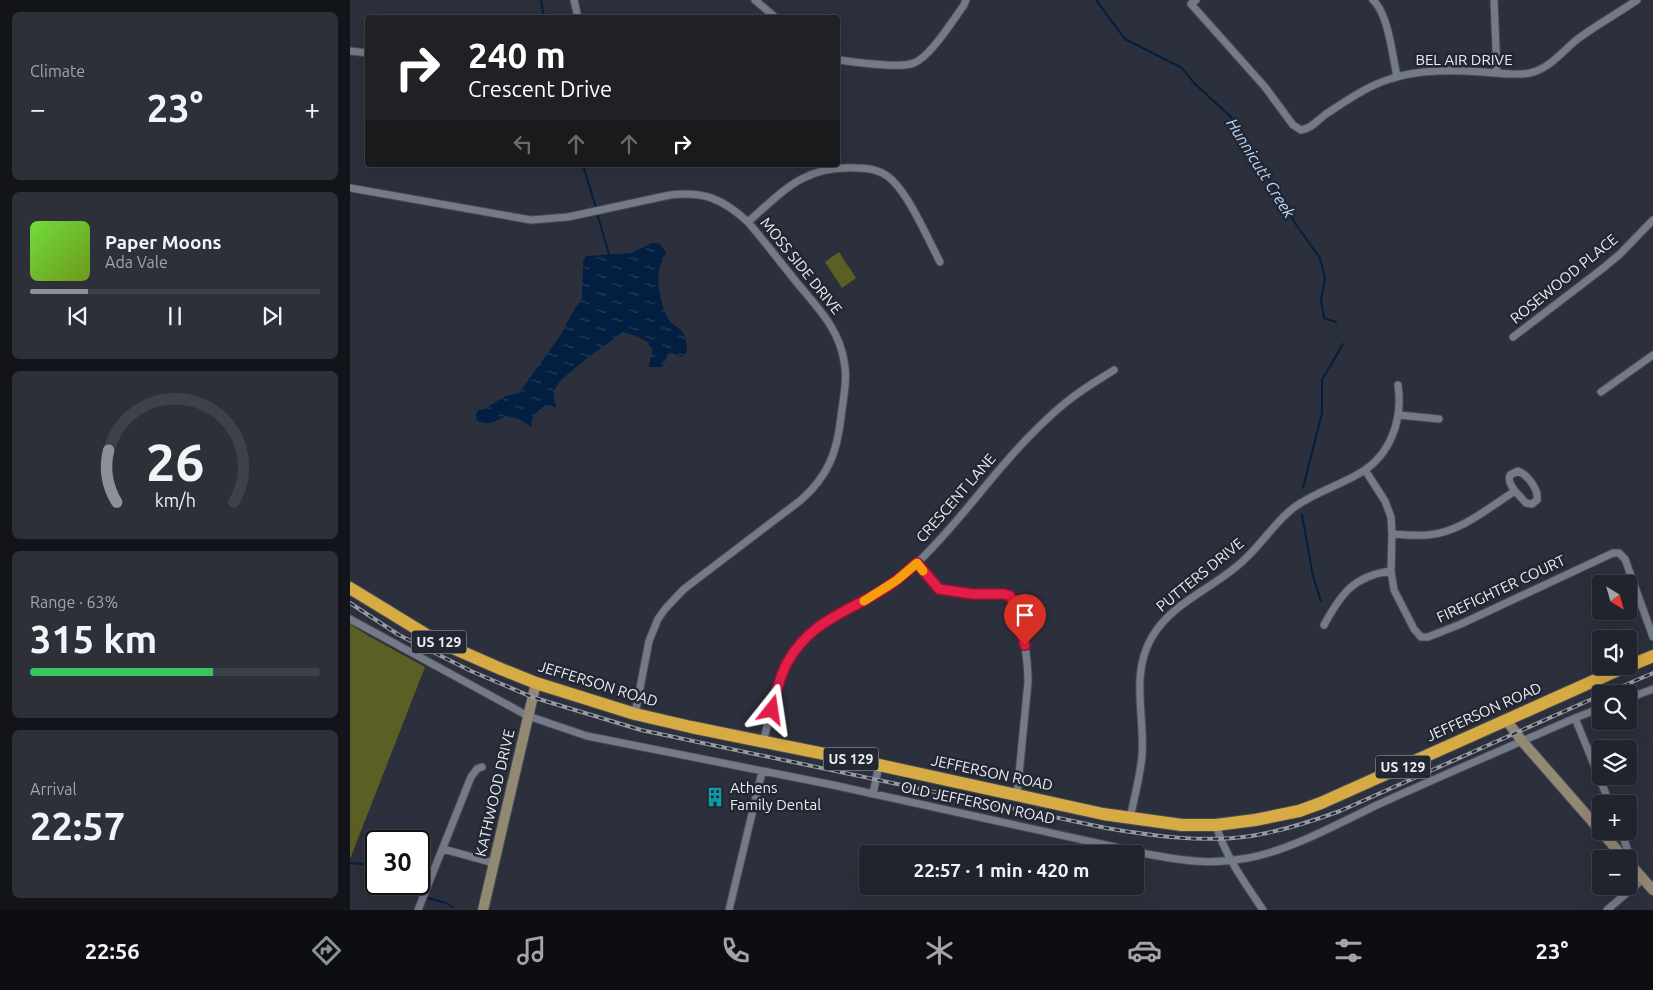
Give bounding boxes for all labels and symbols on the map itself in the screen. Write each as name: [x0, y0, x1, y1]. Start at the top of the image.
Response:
street label: BEL AIR DRIVE: [1415, 51, 1513, 68]
water label: Hunnicutt Creek: [1223, 115, 1299, 222]
street label: MOSS SIDE DRIVE: [757, 214, 846, 318]
street label: ROSEWOOD PLACE: [1507, 230, 1621, 327]
street label: CRESCENT LANE: [913, 450, 999, 545]
street label: PUTTERS DRIVE: [1153, 534, 1247, 615]
street label: FIREFIGHTER COURT: [1434, 551, 1568, 626]
north arrow: [1592, 575, 1638, 620]
pin: [1004, 594, 1046, 645]
road number: US 129: [412, 630, 466, 654]
street label: JEFFERSON ROAD: [536, 657, 660, 710]
street label: JEFFERSON ROAD: [1424, 679, 1544, 745]
position arrow: [745, 683, 797, 735]
street label: KATHWOOD DRIVE: [472, 728, 517, 858]
road number: US 129: [824, 748, 878, 771]
street label: JEFFERSON ROAD: [930, 751, 1055, 794]
road number: US 129: [1376, 756, 1430, 779]
street label: OLD JEFFERSON ROAD: [899, 778, 1057, 827]
place label: Athens Family Dental: [730, 779, 821, 813]
building icon: Athens Family Dental: [704, 786, 726, 808]
speed limit sign: 30: [365, 830, 430, 895]

